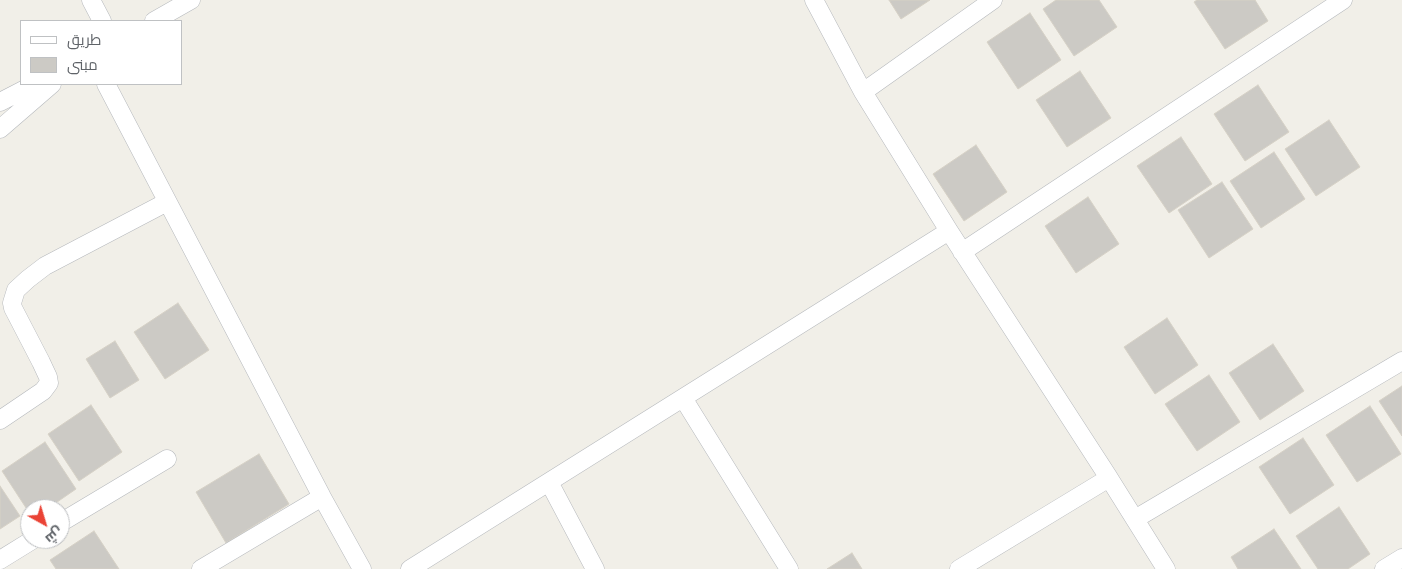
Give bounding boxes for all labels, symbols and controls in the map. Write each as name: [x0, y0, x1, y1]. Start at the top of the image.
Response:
legend: [20, 20, 182, 85]
text: طريق: [67, 30, 101, 51]
text: مبنى: [67, 55, 98, 76]
north arrow: [20, 499, 70, 549]
text: ش: [41, 521, 67, 548]

